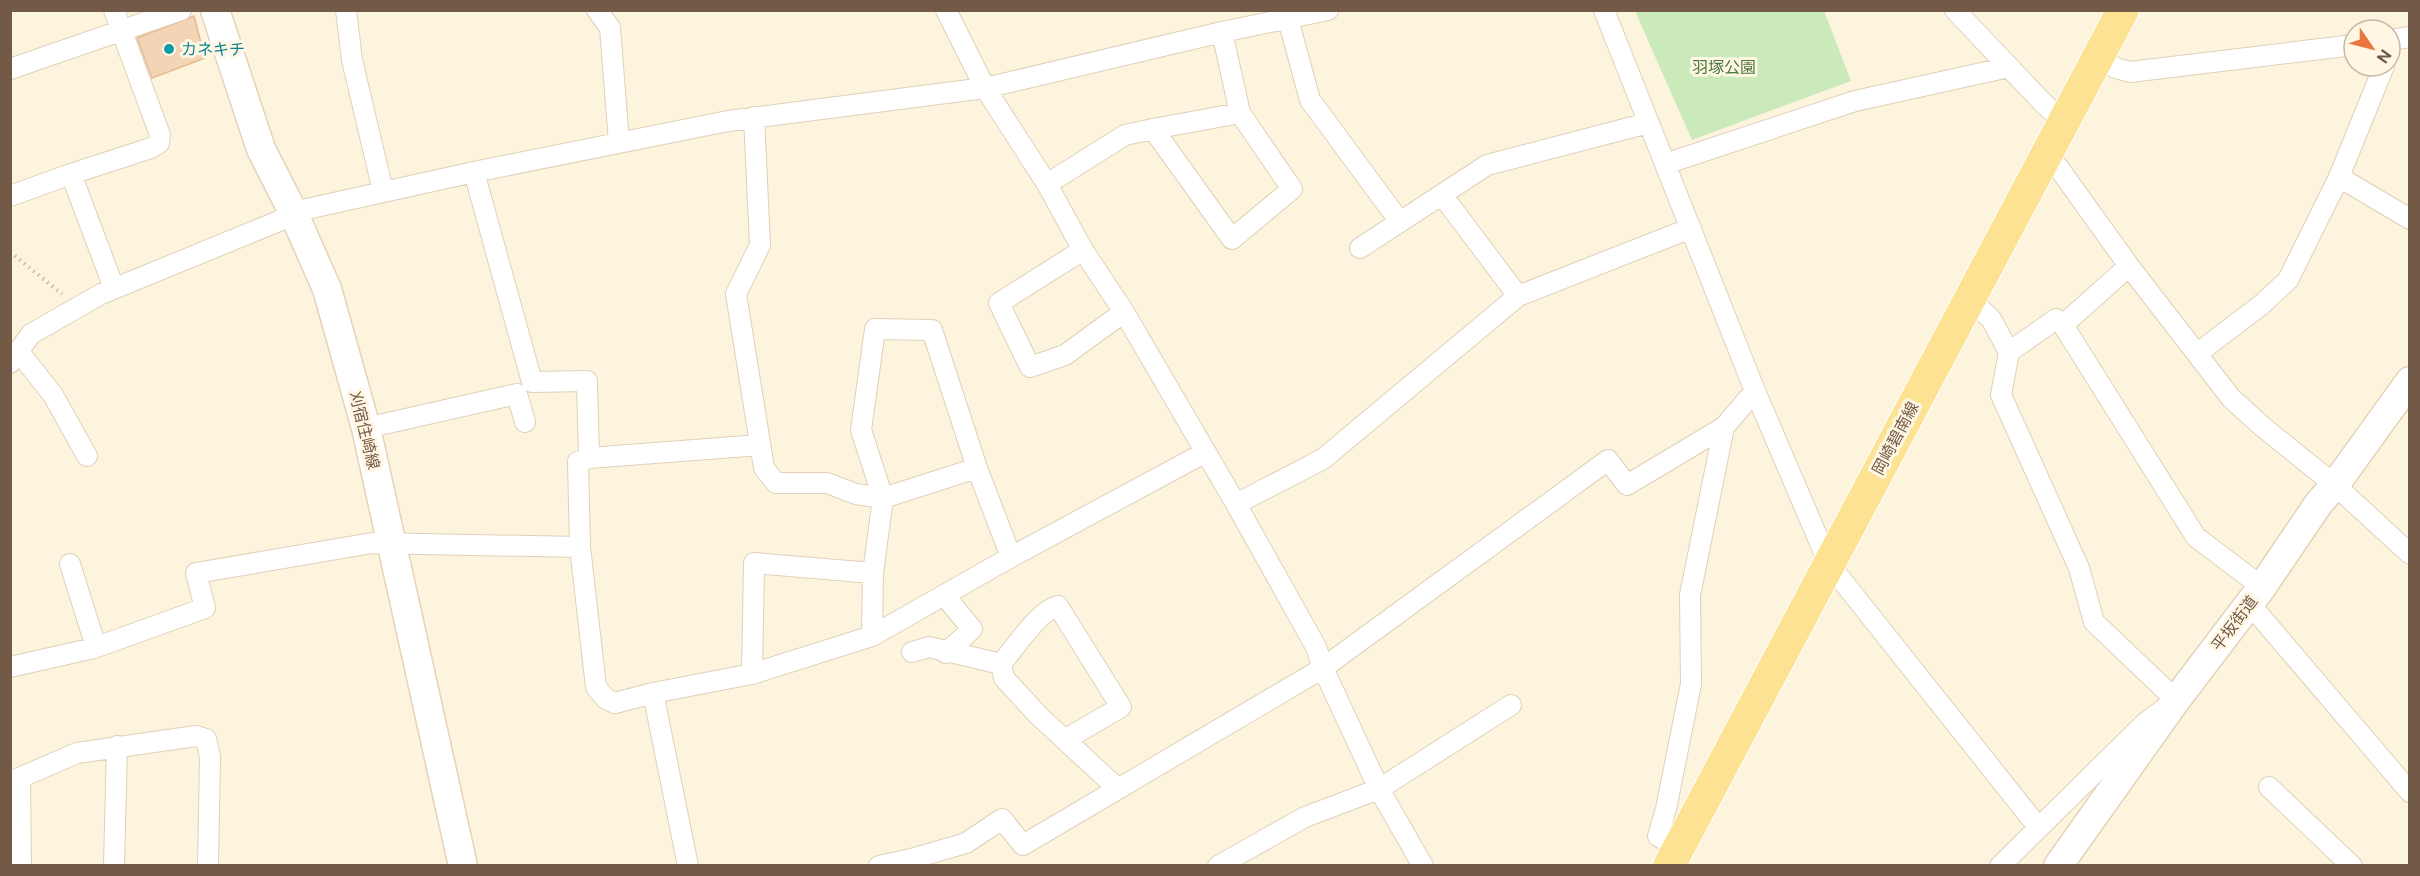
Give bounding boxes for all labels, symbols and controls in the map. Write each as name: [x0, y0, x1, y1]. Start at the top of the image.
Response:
north arrow: [2342, 18, 2402, 78]
place label: カネキチ: [181, 40, 245, 59]
marker: カネキチ: [162, 42, 176, 56]
text: N: [2373, 46, 2395, 67]
park label: 羽塚公園: [1692, 58, 1756, 77]
street label: 刈宿住崎線: [346, 389, 383, 471]
street label: 岡崎碧南線: [1868, 398, 1923, 478]
street label: 平坂街道: [2208, 592, 2261, 655]

